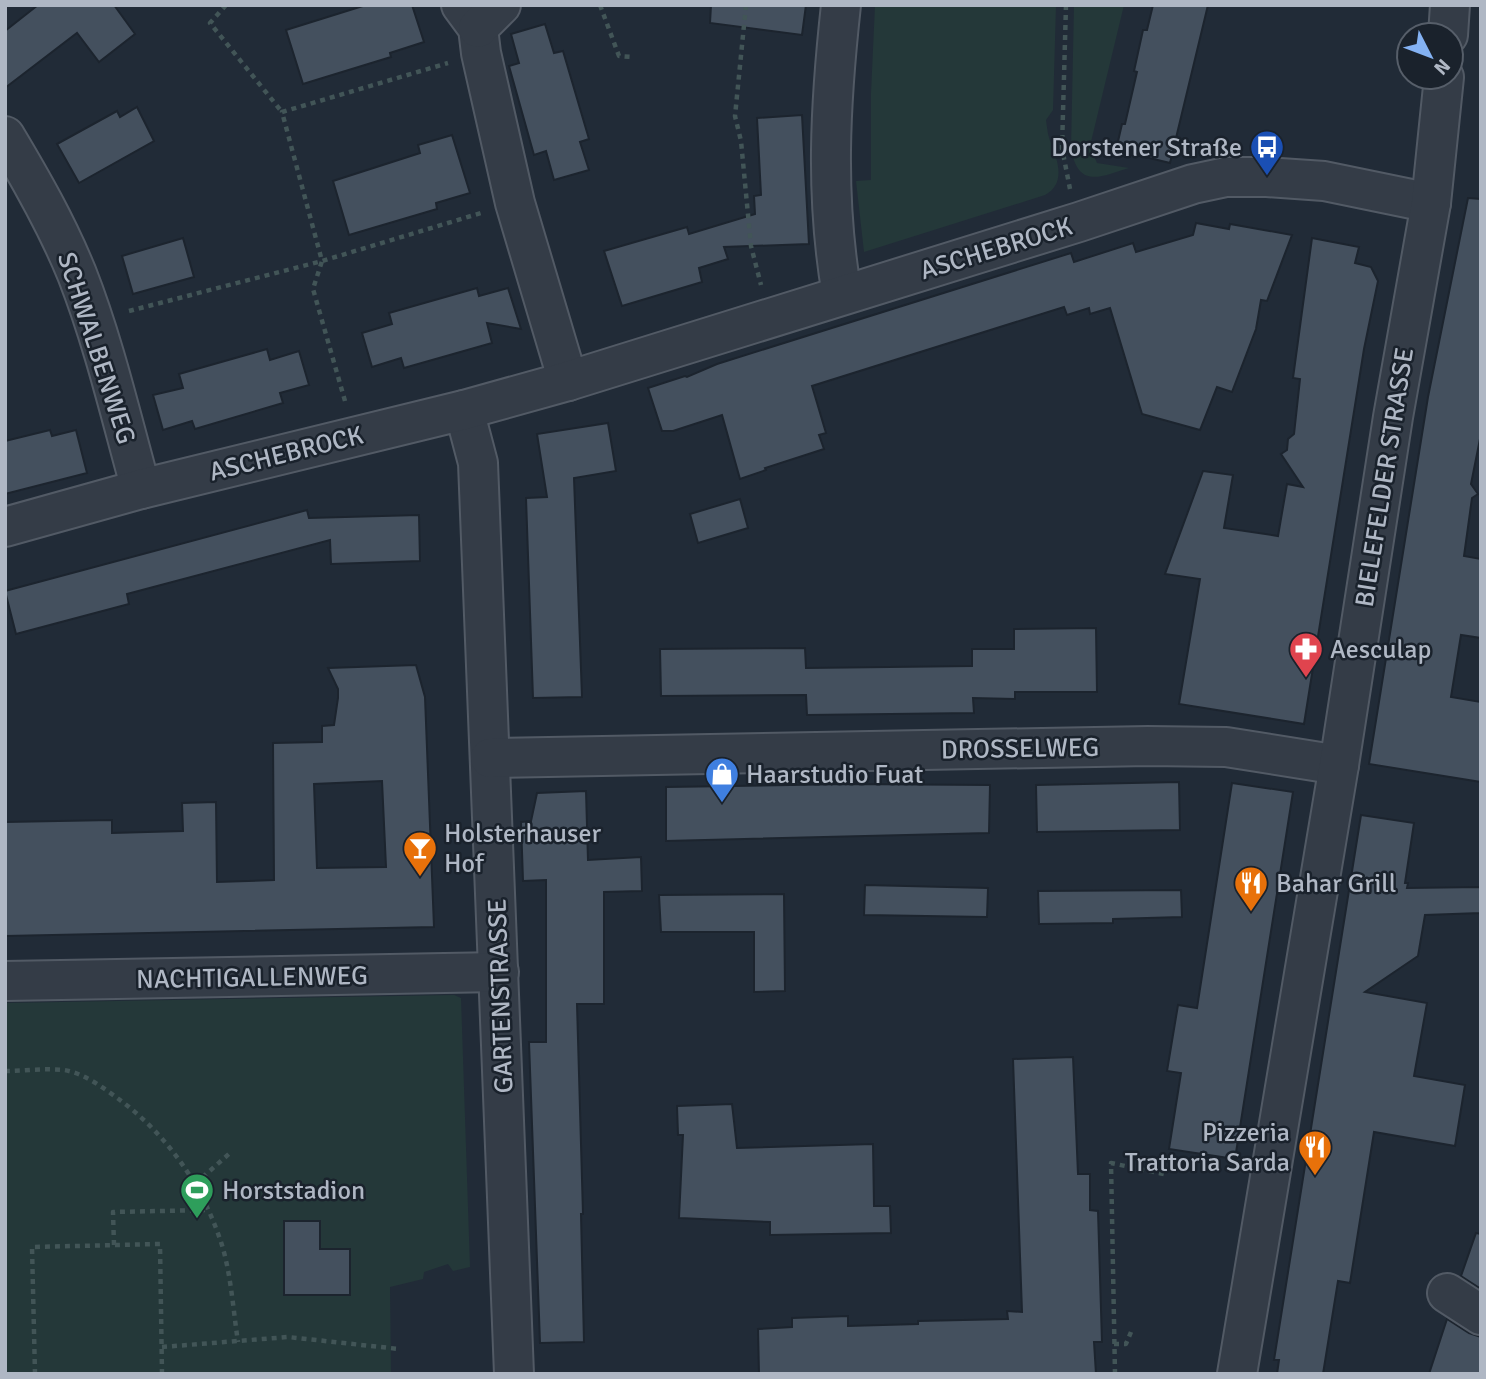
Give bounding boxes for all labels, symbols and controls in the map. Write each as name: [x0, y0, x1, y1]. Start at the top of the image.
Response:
north arrow: [1395, 21, 1465, 91]
text: N: [1429, 54, 1455, 80]
bus stop icon: Dorstener Straße: [1248, 128, 1286, 177]
place label: Dorstener Straße: [1051, 132, 1242, 164]
street label: ASCHEBROCK: [916, 210, 1077, 287]
street label: SCHWALBENWEG: [50, 248, 142, 448]
street label: BIELEFELDER STRASSE: [1349, 345, 1421, 609]
street label: ASCHEBROCK: [206, 419, 367, 489]
pharmacy icon: Aesculap: [1287, 630, 1325, 679]
place label: Aesculap: [1330, 634, 1431, 666]
street label: DROSSELWEG: [941, 732, 1099, 766]
shop icon: Haarstudio Fuat: [703, 755, 741, 804]
place label: Haarstudio Fuat: [746, 759, 923, 791]
place label: Holsterhauser Hof: [444, 818, 601, 880]
bar icon: Holsterhauser Hof: [401, 829, 439, 878]
restaurant icon: Bahar Grill: [1232, 864, 1270, 913]
place label: Bahar Grill: [1276, 868, 1396, 900]
street label: GARTENSTRASSE: [482, 898, 520, 1094]
street label: NACHTIGALLENWEG: [136, 960, 368, 996]
place label: Pizzeria Trattoria Sarda: [1125, 1117, 1290, 1179]
restaurant icon: Pizzeria Trattoria Sarda: [1296, 1128, 1334, 1177]
sports icon: Horststadion: [178, 1171, 216, 1220]
place label: Horststadion: [222, 1175, 365, 1207]

